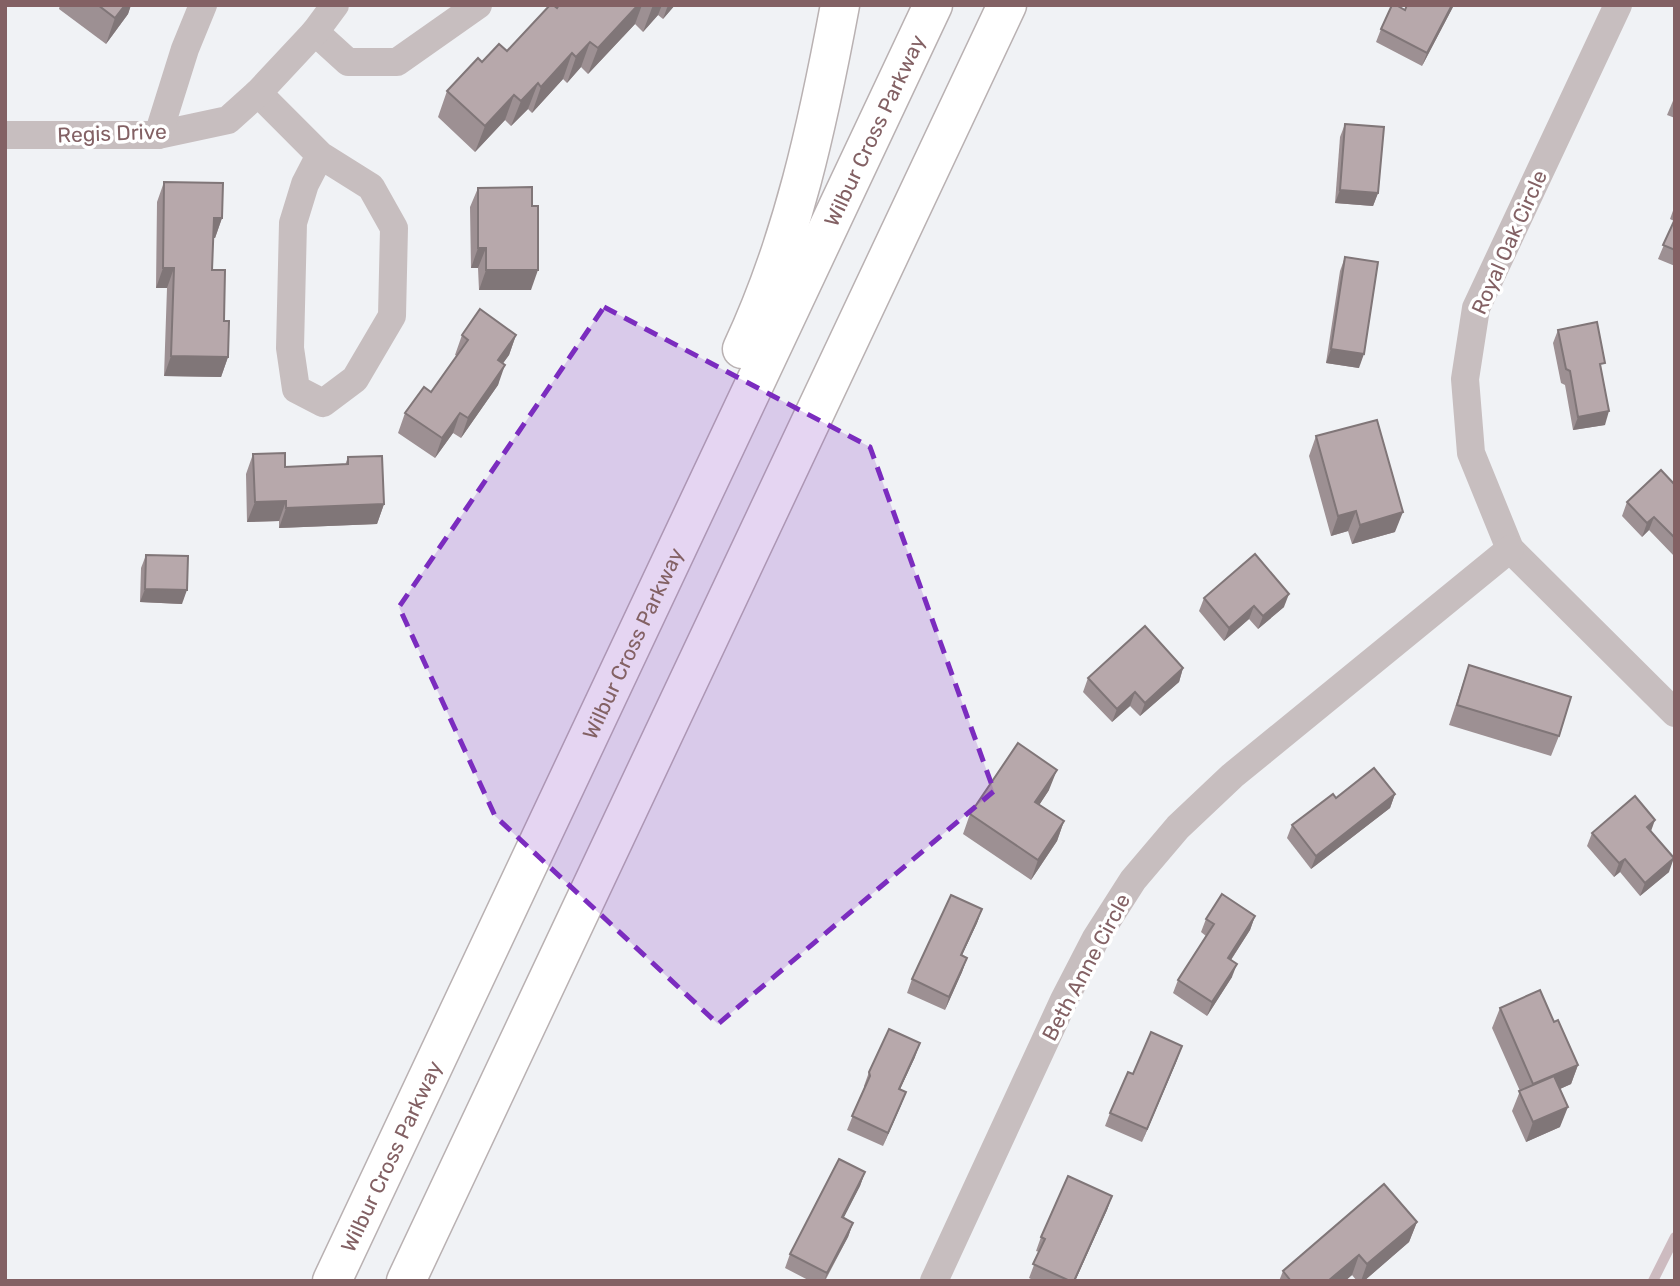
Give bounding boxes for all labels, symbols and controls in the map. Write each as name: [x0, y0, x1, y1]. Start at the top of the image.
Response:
street label: Wilbur Cross Parkway: [818, 30, 930, 230]
street label: Regis Drive: [57, 119, 167, 147]
street label: Royal Oak Circle: [1466, 166, 1552, 318]
street label: Wilbur Cross Parkway: [577, 543, 688, 743]
street label: Beth Anne Circle: [1037, 889, 1135, 1045]
street label: Wilbur Cross Parkway: [335, 1056, 447, 1256]

